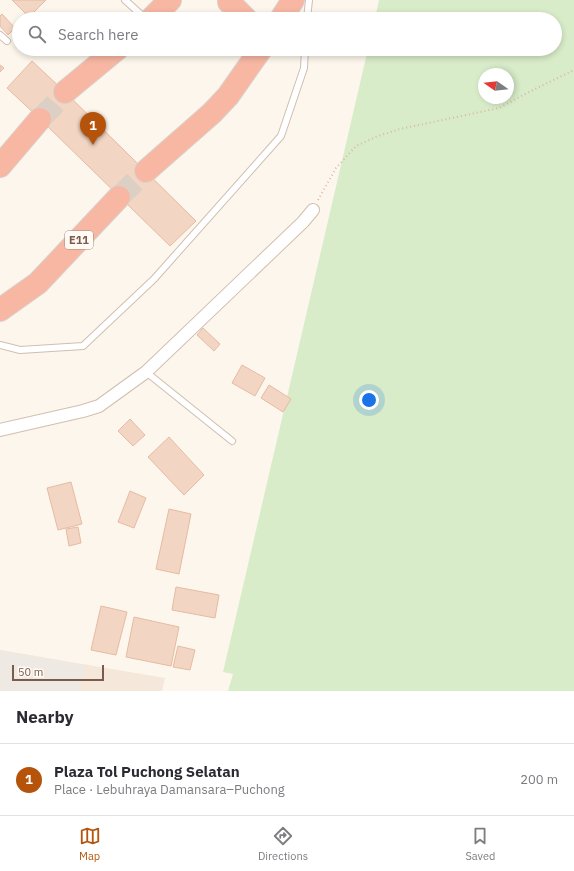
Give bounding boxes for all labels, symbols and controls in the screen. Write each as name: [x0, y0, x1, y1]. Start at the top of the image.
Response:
search box: [12, 12, 562, 56]
icon: search: [26, 23, 48, 45]
text: Search here: [58, 25, 138, 44]
north arrow: [478, 68, 514, 104]
pin: 1: [80, 112, 106, 145]
road number: E11: [65, 231, 93, 249]
your location: [359, 390, 379, 410]
scale bar: [12, 663, 104, 682]
text: 50 m: [18, 665, 43, 679]
text: Nearby: [16, 706, 74, 728]
text: Plaza Tol Puchong Selatan: [54, 762, 240, 781]
text: 1: [25, 771, 33, 788]
text: 200 m: [520, 771, 558, 788]
text: Place · Lebuhraya Damansara–Puchong: [54, 781, 285, 798]
tab: Map: [79, 825, 101, 863]
tab: Directions: [258, 825, 308, 863]
tab: Saved: [465, 825, 495, 863]

